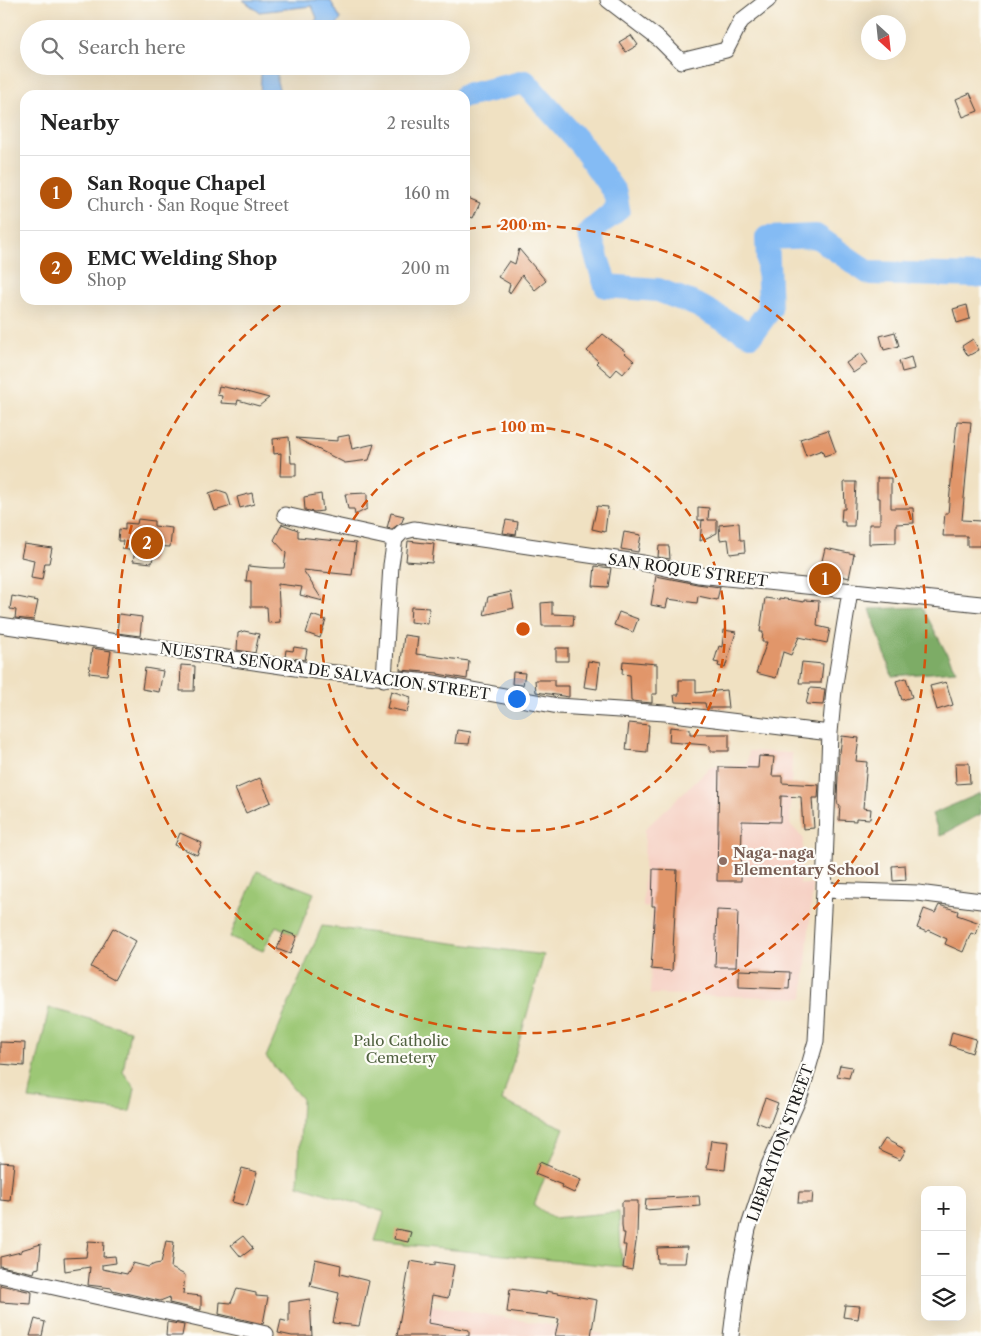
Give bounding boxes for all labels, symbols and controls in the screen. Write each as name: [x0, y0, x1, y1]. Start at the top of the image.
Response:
north arrow: [861, 15, 906, 60]
search box: [20, 20, 470, 75]
icon: search: [38, 34, 66, 62]
text: Search here: [78, 36, 186, 59]
text: Nearby: [40, 110, 119, 135]
text: 2 results: [387, 113, 450, 133]
text: San Roque Chapel: [87, 172, 266, 195]
text: 1: [52, 183, 60, 203]
text: 160 m: [405, 183, 450, 203]
text: Church · San Roque Street: [87, 195, 289, 215]
text: 200 m: [500, 215, 546, 234]
text: EMC Welding Shop: [87, 247, 277, 270]
text: 2: [51, 258, 61, 278]
text: 200 m: [401, 258, 450, 278]
text: Shop: [87, 270, 126, 290]
text: 100 m: [501, 417, 545, 436]
pin: 2: [131, 524, 163, 562]
street label: SAN ROQUE STREET: [607, 549, 770, 591]
pin: 1: [809, 560, 841, 598]
centre of rings: [514, 620, 532, 638]
street label: NUESTRA SEÑORA DE SALVACION STREET: [159, 638, 492, 704]
your location: [504, 686, 530, 712]
place label: Naga-naga Elementary School: [733, 843, 879, 879]
marker: Naga-naga Elementary School: [717, 855, 729, 867]
park label: Palo Catholic Cemetery: [353, 1031, 449, 1067]
street label: LIBERATION STREET: [743, 1061, 818, 1224]
map controls: [921, 1186, 966, 1321]
button: +: [921, 1186, 966, 1231]
button: −: [921, 1231, 966, 1276]
button: layers: [921, 1276, 966, 1321]

